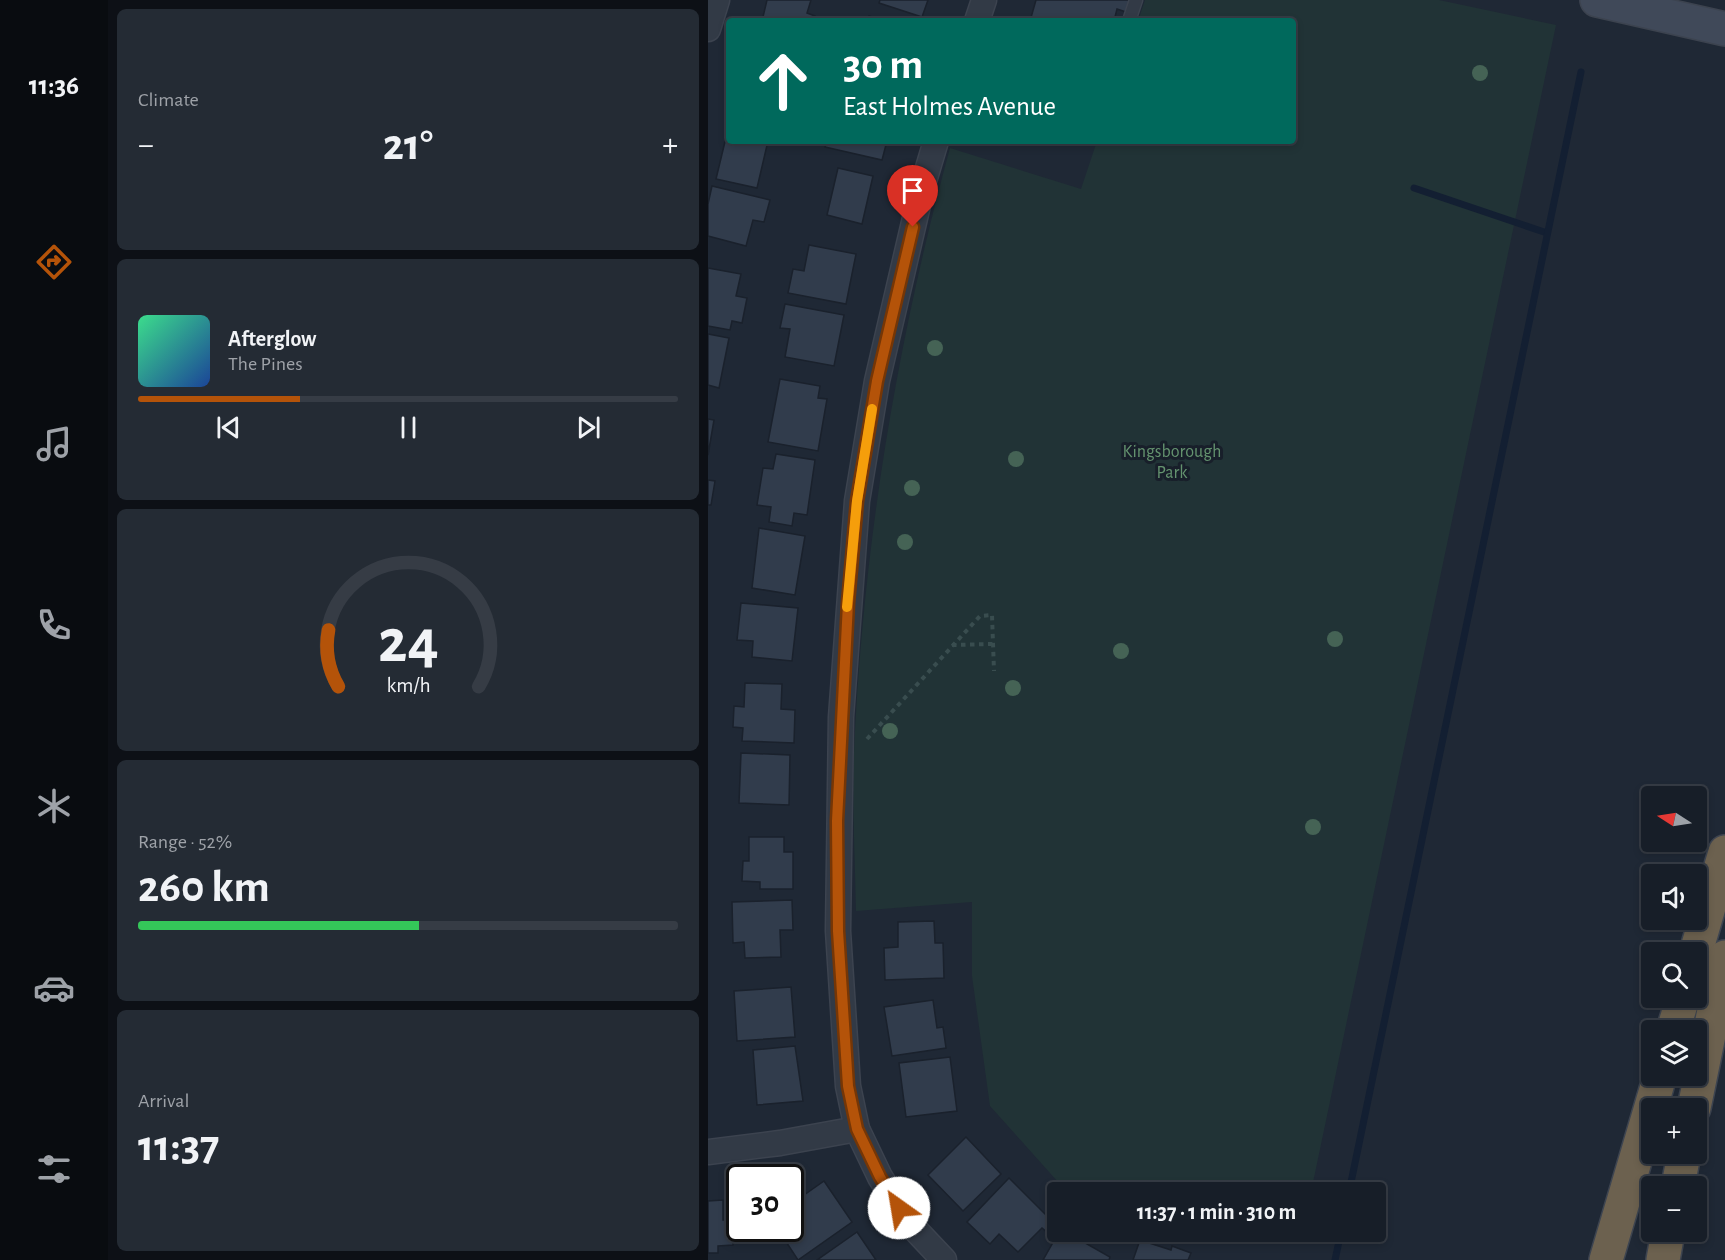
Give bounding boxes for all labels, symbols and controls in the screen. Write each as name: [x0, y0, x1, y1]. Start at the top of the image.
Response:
icon: ahead: [744, 42, 822, 120]
text: 30 m: [843, 44, 923, 86]
text: 11:36: [29, 72, 79, 99]
text: Climate: [138, 90, 199, 110]
text: East Holmes Avenue: [843, 93, 1056, 120]
text: 21°: [383, 123, 433, 168]
text: −: [138, 129, 154, 162]
text: +: [662, 129, 678, 162]
pin: [887, 165, 938, 227]
icon: arrive: [896, 174, 929, 207]
icon: directions: [33, 241, 75, 283]
text: Afterglow: [228, 328, 316, 350]
text: The Pines: [228, 354, 303, 374]
icon: previous: [212, 411, 245, 444]
icon: pause: [392, 411, 425, 444]
icon: next: [572, 411, 605, 444]
icon: music: [33, 423, 75, 465]
park label: Kingsborough Park: [1123, 443, 1221, 482]
icon: phone: [33, 604, 75, 646]
text: 24: [378, 611, 438, 673]
text: km/h: [386, 675, 430, 696]
icon: climate: [33, 785, 75, 827]
north arrow: [1641, 786, 1707, 852]
map controls: [1641, 786, 1707, 1242]
text: Range · 52%: [138, 832, 232, 852]
button: sound: [1641, 864, 1707, 930]
text: 260 km: [138, 865, 270, 910]
button: search: [1641, 942, 1707, 1008]
icon: car: [33, 967, 75, 1009]
button: layers: [1641, 1020, 1707, 1086]
text: Arrival: [138, 1091, 189, 1111]
button: +: [1641, 1098, 1707, 1164]
text: 11:37: [138, 1124, 220, 1169]
icon: filters: [33, 1148, 75, 1190]
speed limit sign: 30: [726, 1164, 804, 1242]
position arrow: [867, 1176, 931, 1240]
button: −: [1641, 1176, 1707, 1242]
text: 11:37 · 1 min · 310 m: [1137, 1201, 1296, 1223]

